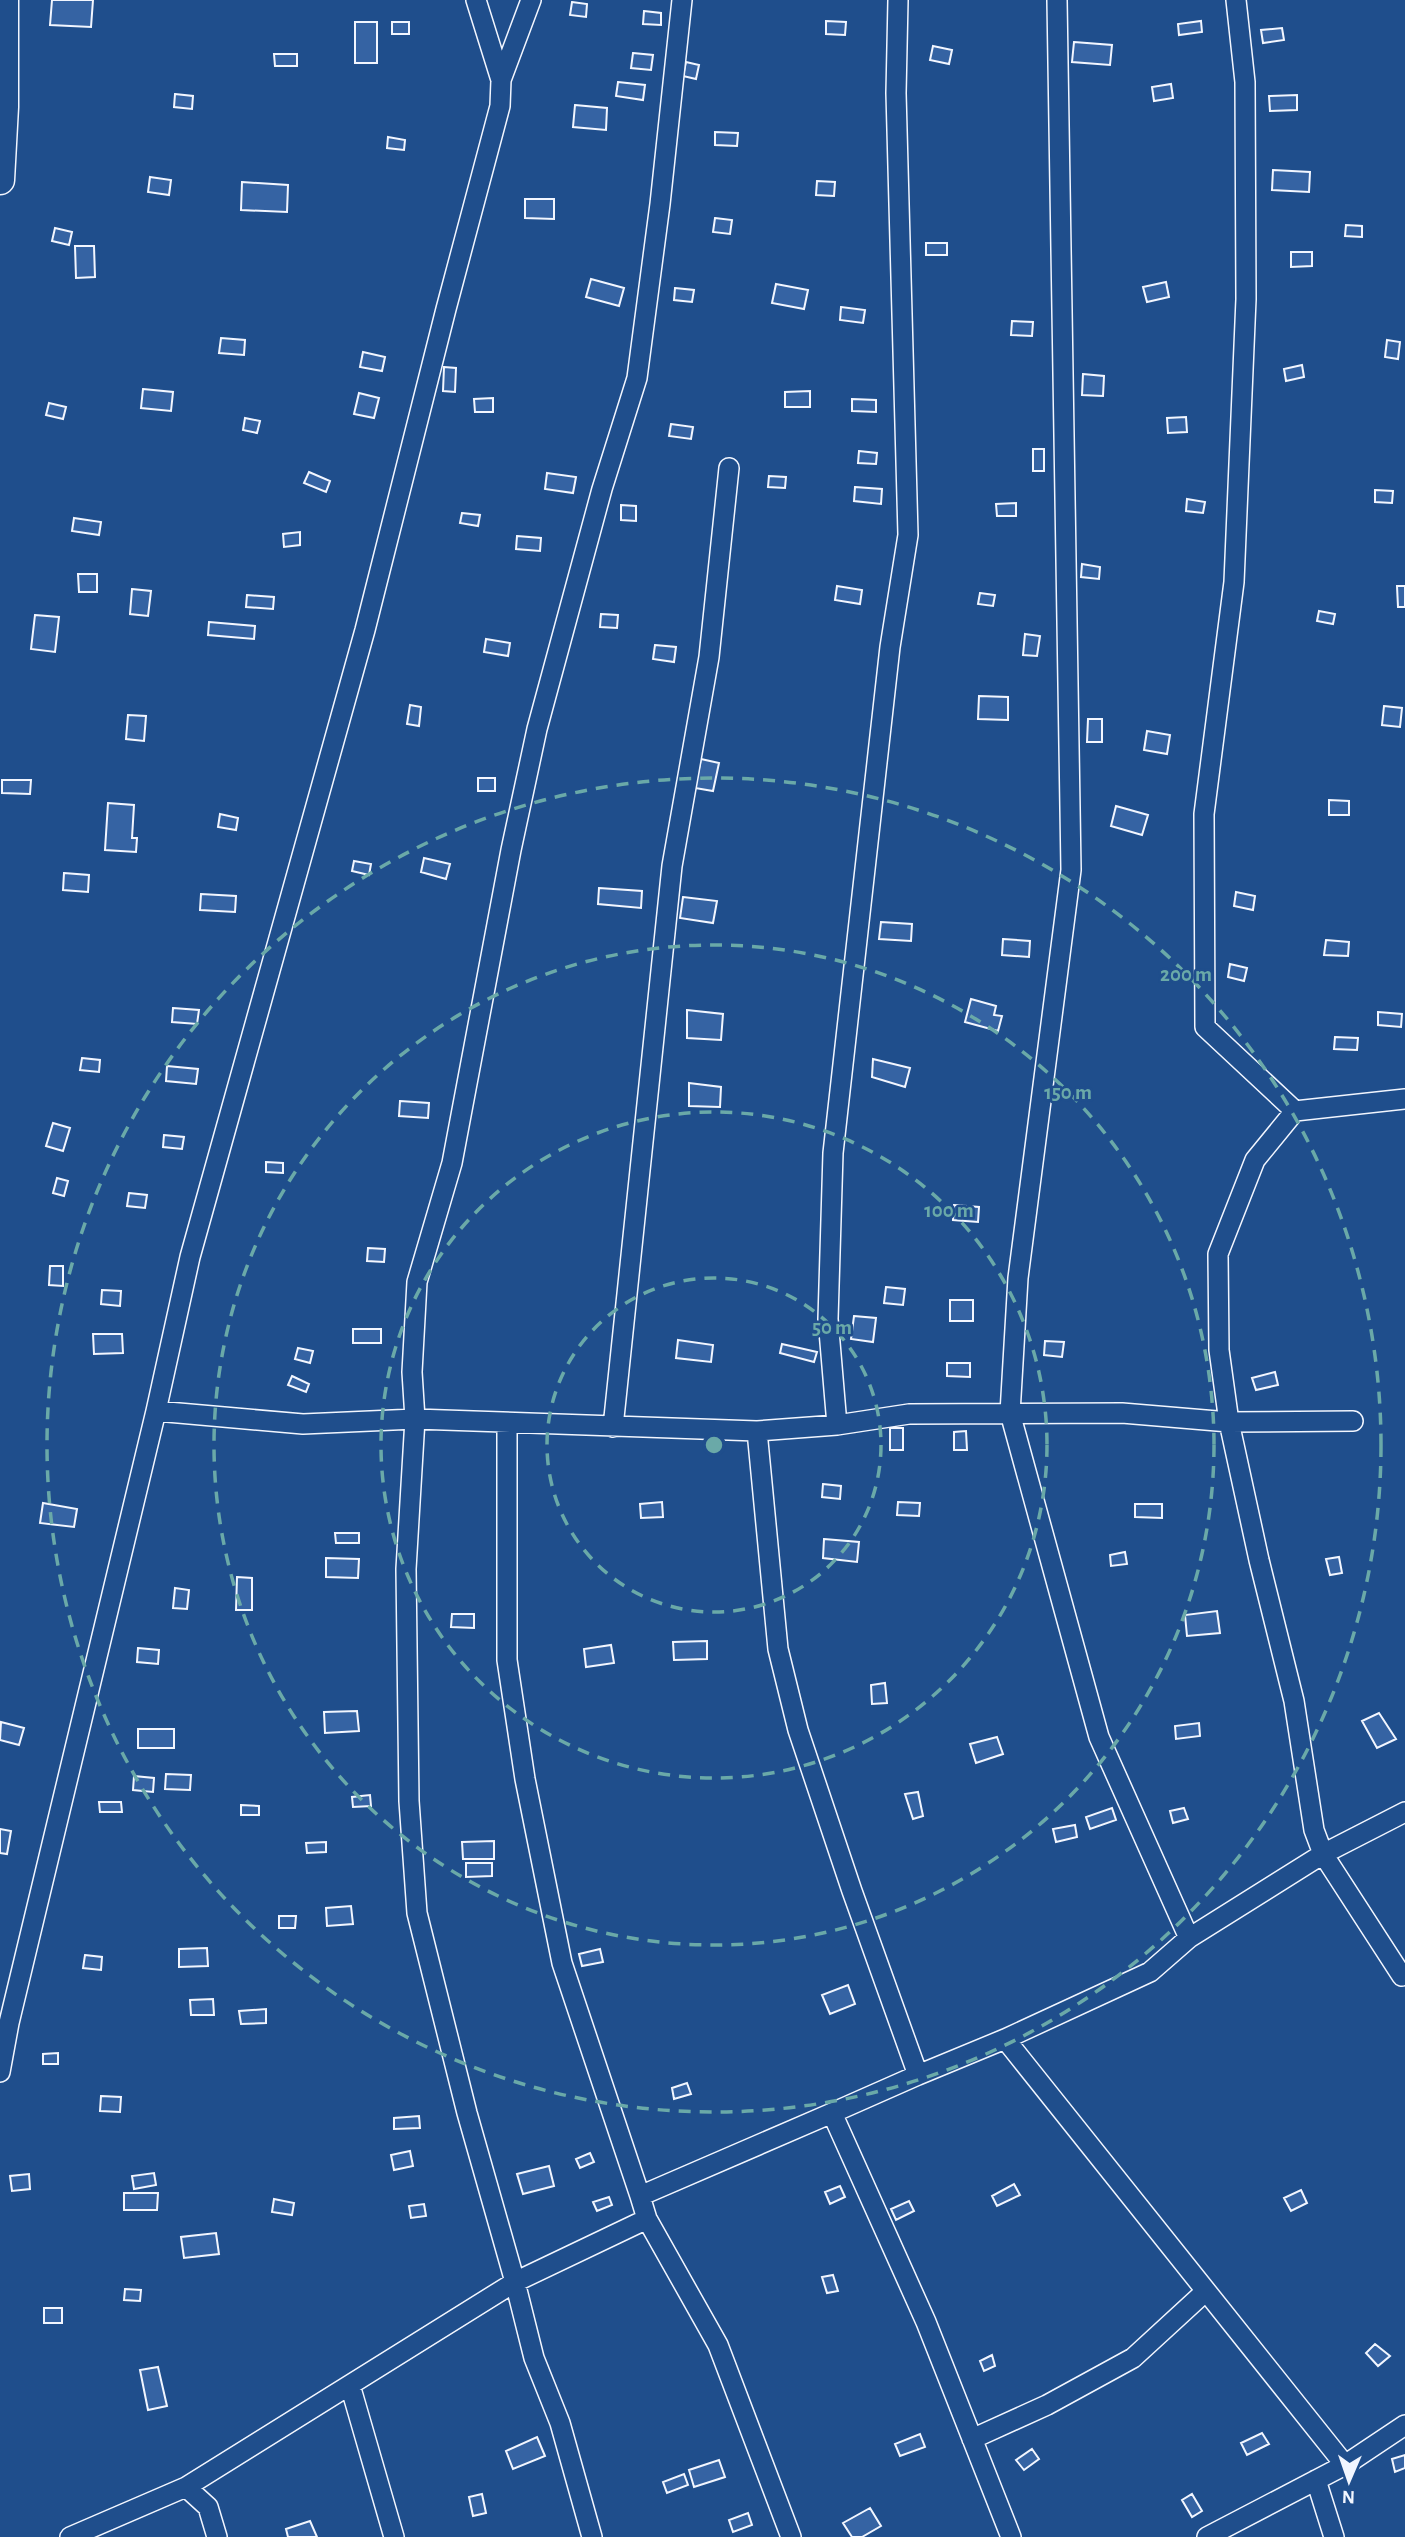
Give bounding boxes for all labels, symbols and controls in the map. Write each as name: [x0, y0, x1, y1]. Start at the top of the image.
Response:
text: 200 m: [1160, 964, 1212, 985]
text: 150 m: [1044, 1082, 1092, 1103]
text: 100 m: [924, 1200, 974, 1221]
text: 50 m: [812, 1317, 852, 1338]
centre of rings: [702, 1433, 726, 1457]
north arrow: [1314, 2446, 1384, 2516]
text: N: [1342, 2487, 1355, 2506]

